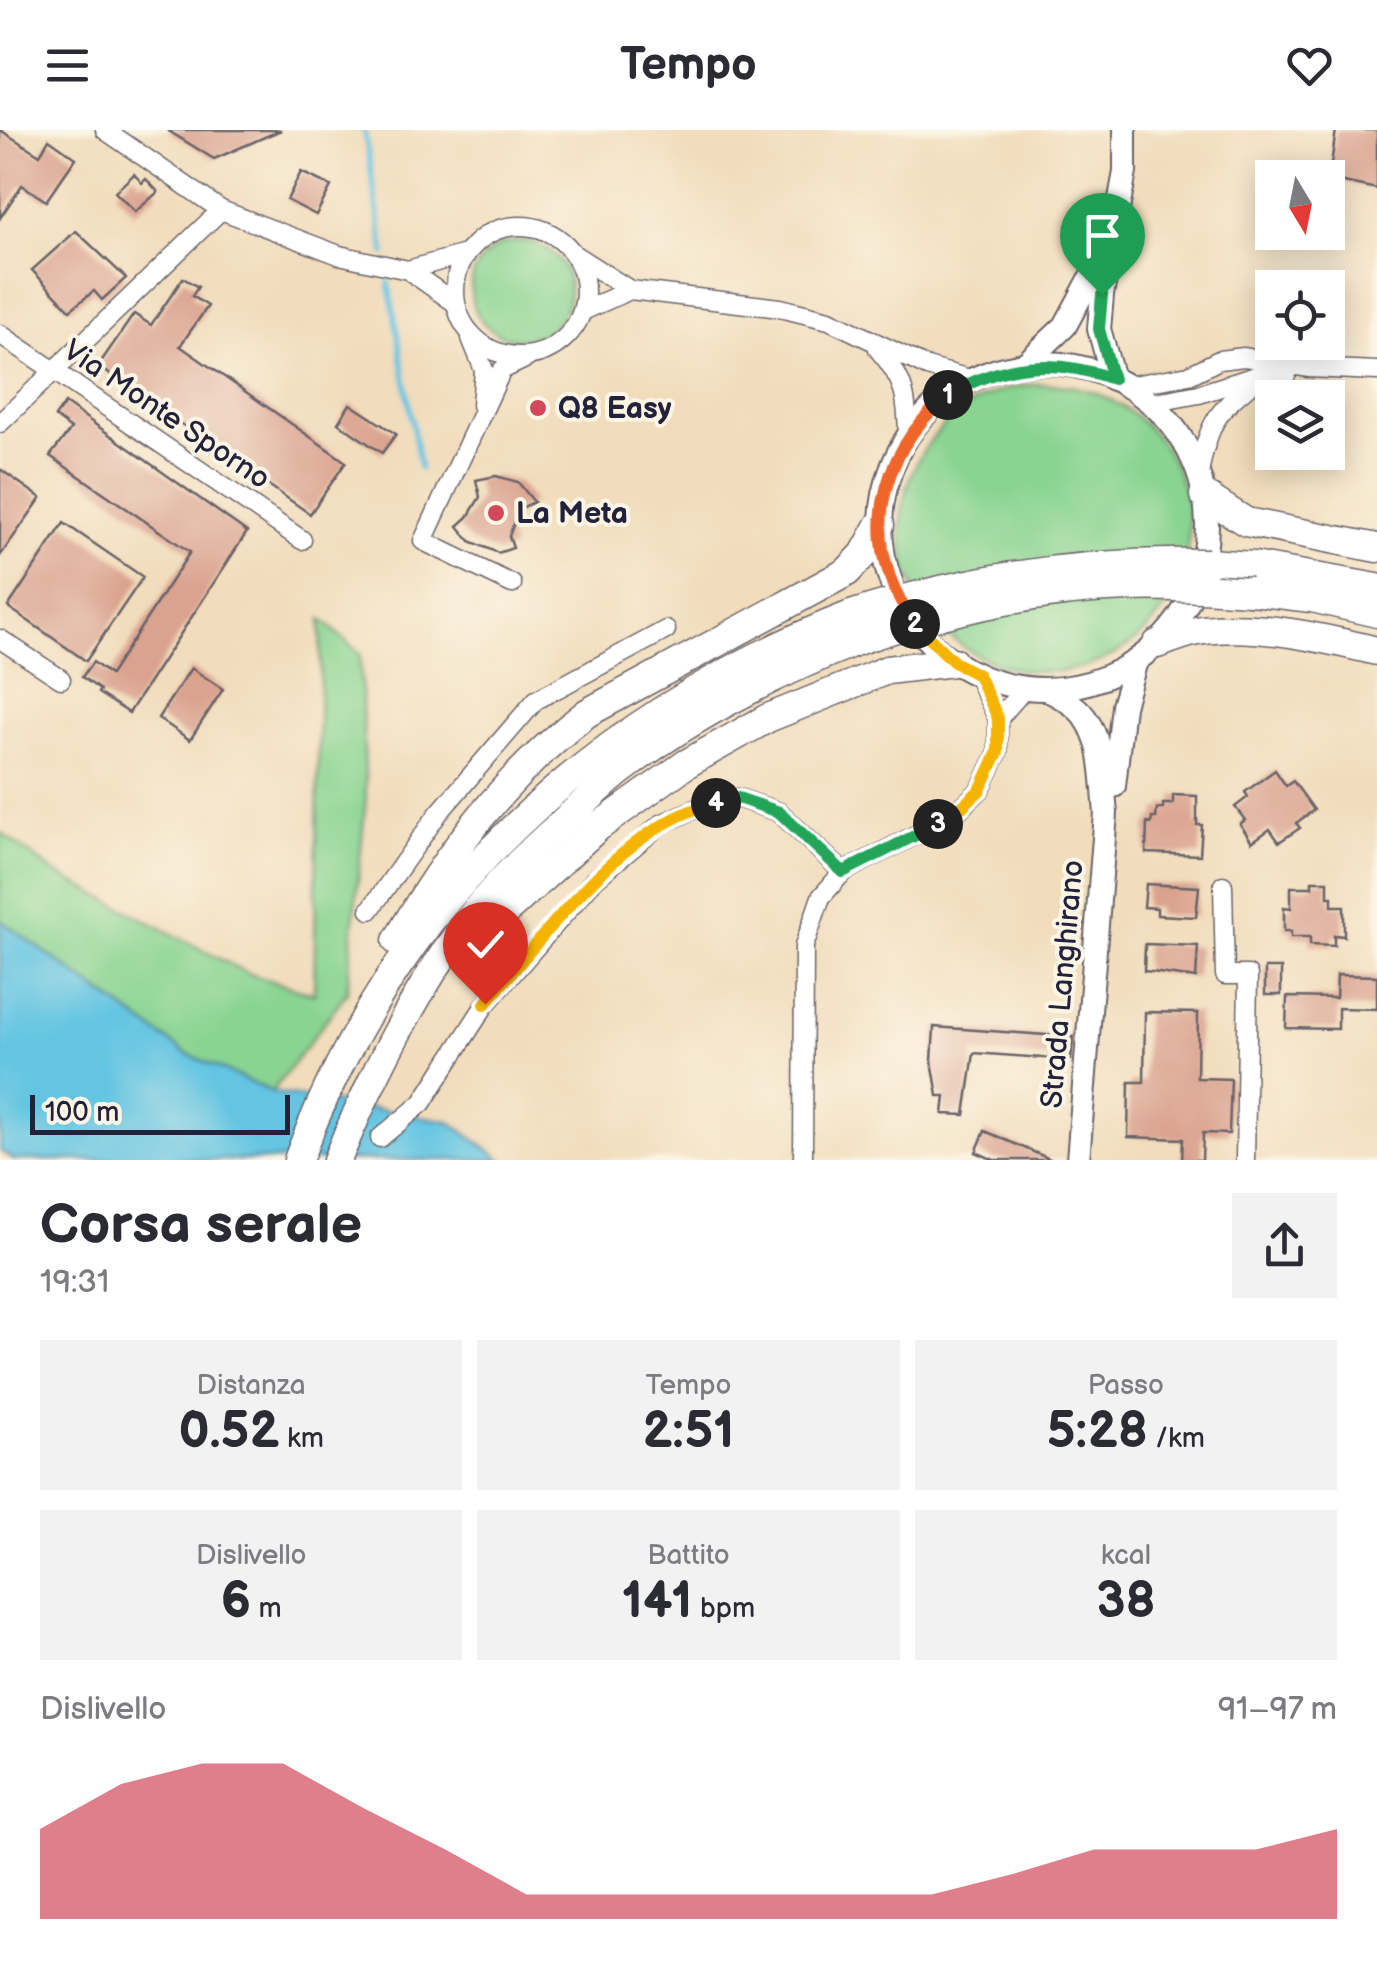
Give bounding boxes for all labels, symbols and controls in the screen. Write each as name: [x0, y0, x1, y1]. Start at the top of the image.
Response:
icon: menu: [40, 38, 95, 93]
text: Tempo: [620, 38, 757, 93]
icon: heart: [1282, 38, 1337, 93]
north arrow: [1255, 160, 1345, 250]
map controls: [1255, 160, 1345, 470]
pin: [1060, 193, 1145, 296]
icon: arrive: [1075, 208, 1130, 263]
button: locate: [1255, 270, 1345, 360]
street label: Via Monte Sporno: [56, 332, 277, 497]
pin: 1: [923, 370, 973, 420]
text: 1: [942, 378, 954, 411]
button: layers: [1255, 380, 1345, 470]
place label: Q8 Easy: [558, 391, 672, 427]
marker: Q8 Easy: [527, 397, 549, 419]
place label: La Meta: [516, 496, 628, 532]
marker: La Meta: [485, 502, 507, 524]
pin: 2: [890, 599, 940, 649]
text: 2: [907, 607, 923, 640]
pin: 4: [691, 778, 741, 828]
text: 4: [708, 786, 724, 819]
pin: 3: [913, 799, 963, 849]
text: 3: [930, 807, 946, 840]
street label: Strada Langhirano: [1034, 858, 1092, 1110]
pin: [443, 902, 528, 1005]
icon: check: [458, 917, 513, 972]
scale bar: [30, 1090, 290, 1134]
text: 100 m: [45, 1096, 119, 1129]
text: Corsa serale: [40, 1192, 362, 1259]
button: share: [1232, 1193, 1337, 1298]
text: 19:31: [40, 1263, 109, 1302]
text: Distanza: [197, 1369, 306, 1402]
text: Tempo: [646, 1369, 731, 1402]
text: Passo: [1088, 1369, 1164, 1402]
text: 0.52: [178, 1402, 279, 1462]
text: 2:51: [643, 1402, 734, 1462]
text: 5:28: [1047, 1402, 1148, 1462]
text: km: [279, 1422, 324, 1455]
text: /km: [1148, 1422, 1205, 1455]
text: Dislivello: [196, 1539, 306, 1572]
text: Battito: [647, 1539, 730, 1572]
text: kcal: [1101, 1539, 1151, 1572]
text: 6: [221, 1572, 251, 1632]
text: 141: [622, 1572, 692, 1632]
text: 38: [1096, 1572, 1155, 1632]
text: m: [251, 1592, 282, 1625]
text: bpm: [692, 1592, 755, 1625]
text: Dislivello: [40, 1690, 166, 1729]
text: 91–97 m: [1218, 1690, 1337, 1729]

